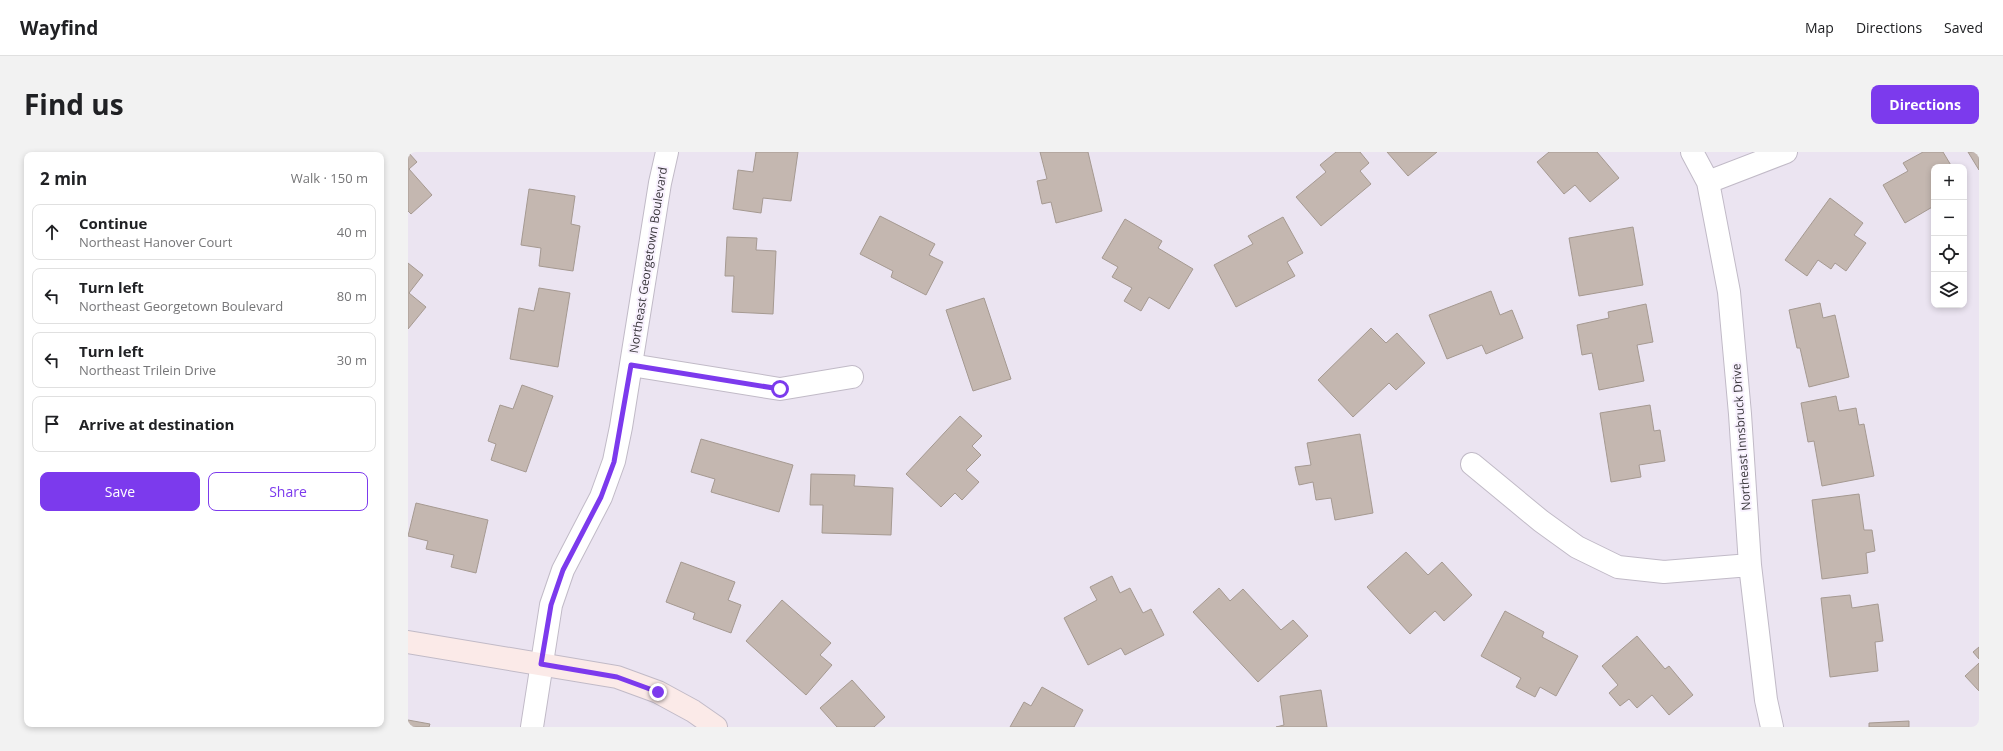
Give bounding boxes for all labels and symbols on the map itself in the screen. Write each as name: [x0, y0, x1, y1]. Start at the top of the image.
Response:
street label: Northeast Georgetown Boulevard: [625, 166, 671, 354]
street label: Northeast Innsbruck Drive: [1727, 363, 1755, 511]
route start: [771, 380, 789, 398]
route end: [649, 683, 667, 701]

